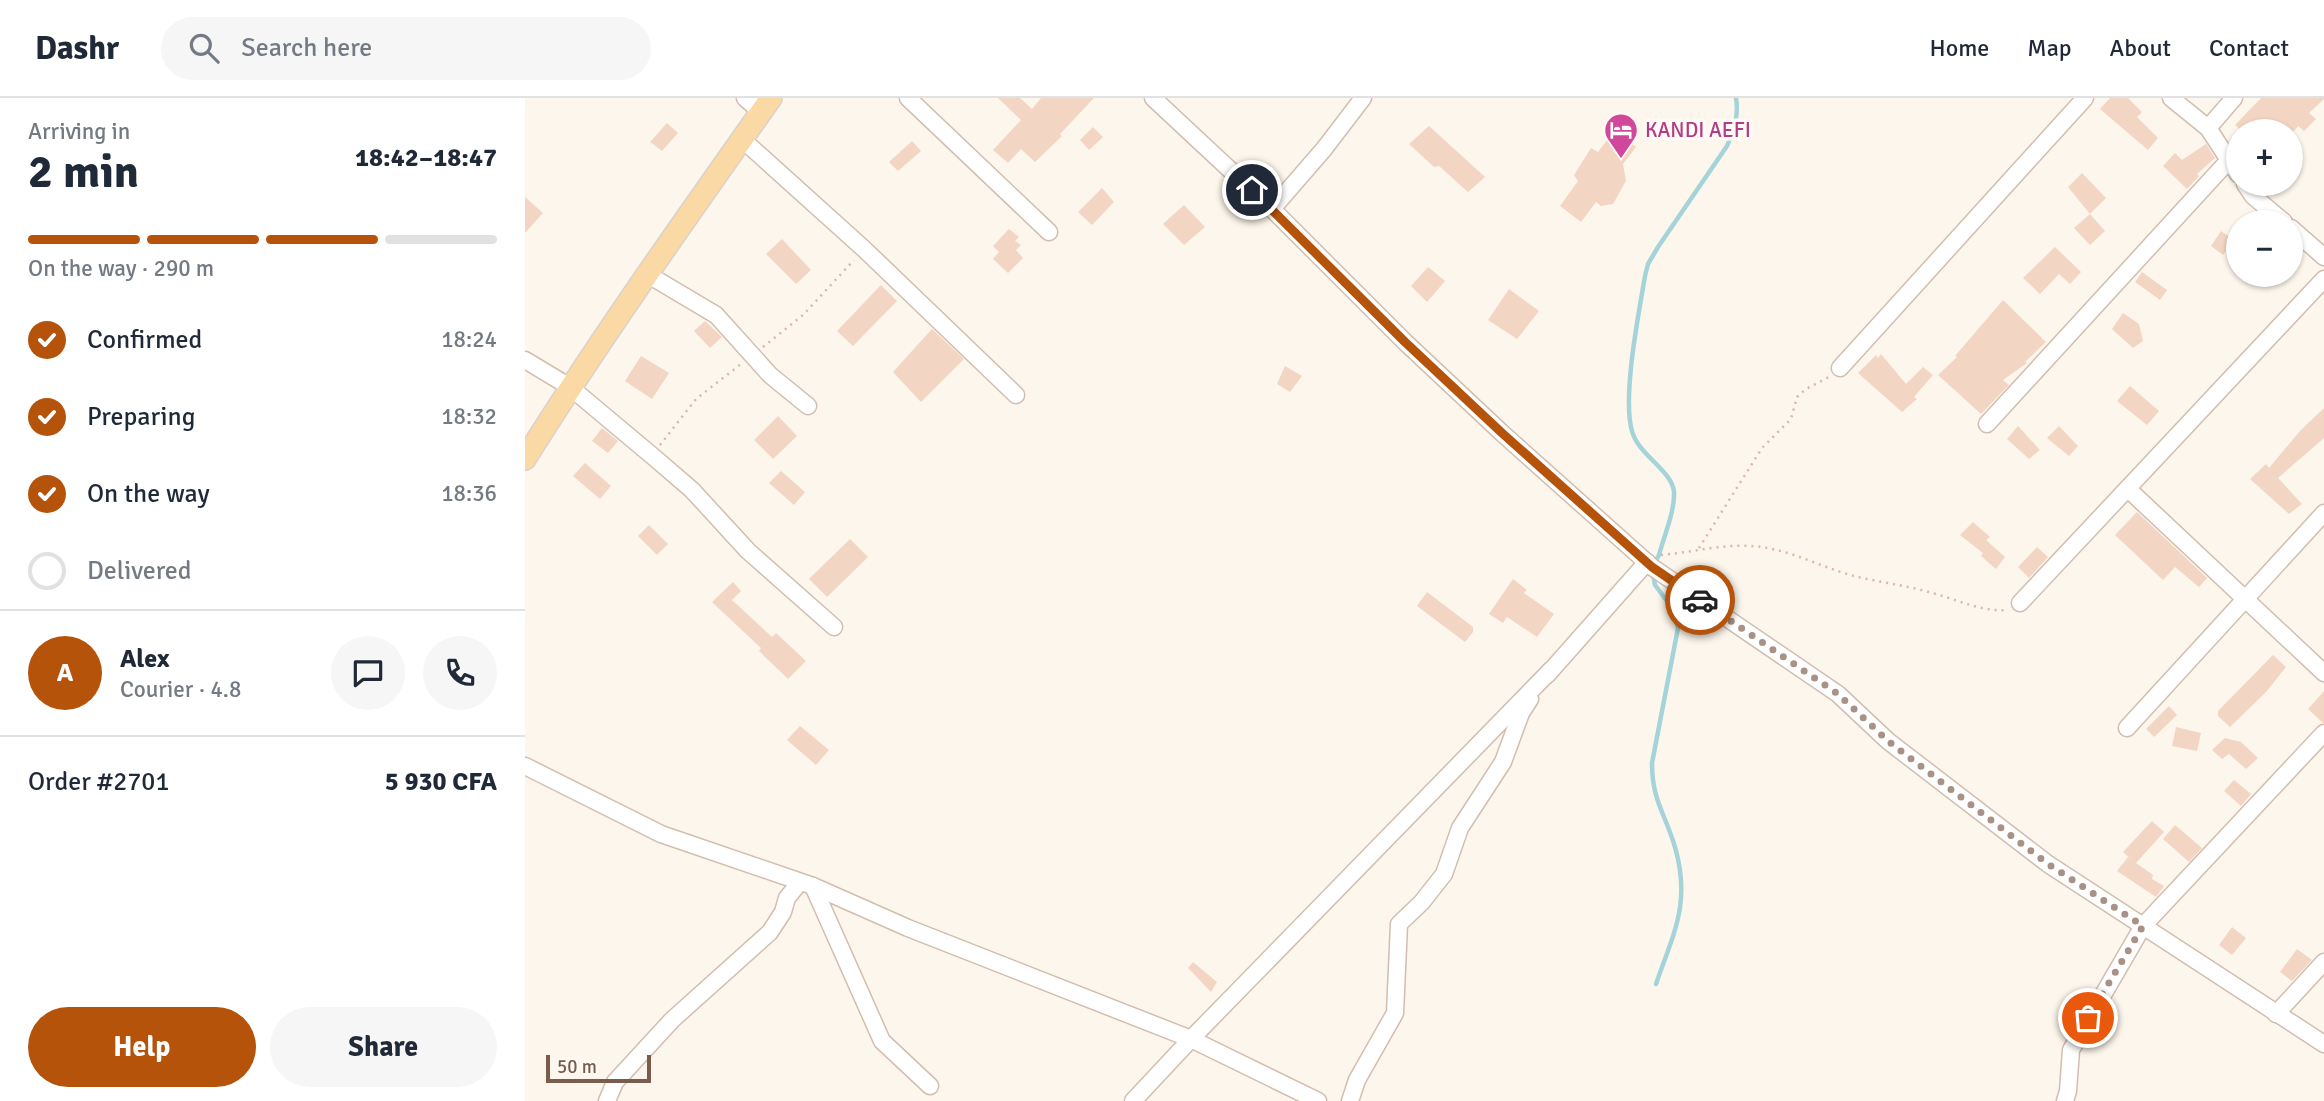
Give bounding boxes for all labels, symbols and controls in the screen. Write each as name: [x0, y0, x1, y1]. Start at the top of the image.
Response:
search box: [161, 17, 651, 80]
text: Dashr: [35, 28, 119, 69]
icon: search: [185, 29, 223, 67]
text: Search here: [241, 32, 372, 64]
text: Home: [1929, 33, 1989, 63]
text: Map: [2027, 33, 2072, 63]
text: About: [2110, 33, 2171, 63]
text: Contact: [2209, 33, 2289, 63]
hotel icon: KANDI AEFI: [1602, 111, 1640, 160]
text: Arriving in: [28, 117, 130, 146]
place label: KANDI AEFI: [1645, 117, 1751, 143]
map controls: [2226, 119, 2303, 287]
button: +: [2226, 119, 2303, 196]
text: 18:42–18:47: [355, 142, 497, 174]
text: 2 min: [28, 144, 139, 200]
pin: [1222, 160, 1282, 220]
icon: home: [1233, 171, 1271, 209]
button: −: [2226, 210, 2303, 287]
text: On the way · 290 m: [28, 254, 214, 283]
icon: check: [28, 321, 66, 359]
text: Confirmed: [87, 324, 202, 356]
text: 18:24: [441, 325, 497, 354]
icon: check: [28, 398, 66, 436]
text: Preparing: [87, 401, 195, 433]
text: 18:32: [441, 402, 497, 431]
icon: check: [28, 475, 66, 513]
text: On the way: [87, 478, 210, 510]
text: 18:36: [441, 479, 497, 508]
text: Delivered: [87, 555, 192, 587]
courier: [1665, 565, 1735, 635]
icon: car: [1681, 581, 1719, 619]
button: chat: [331, 636, 405, 710]
button: phone: [423, 636, 497, 710]
text: Alex: [120, 643, 170, 675]
text: A: [57, 657, 73, 689]
text: Courier · 4.8: [120, 675, 241, 704]
text: Order #2701: [28, 766, 169, 798]
text: 5 930 CFA: [385, 766, 497, 798]
pin: [2058, 988, 2118, 1048]
icon: bag: [2069, 999, 2107, 1037]
button: Help: [28, 1007, 256, 1087]
button: Share: [270, 1007, 497, 1087]
scale bar: [546, 1052, 651, 1084]
text: 50 m: [557, 1055, 597, 1079]

